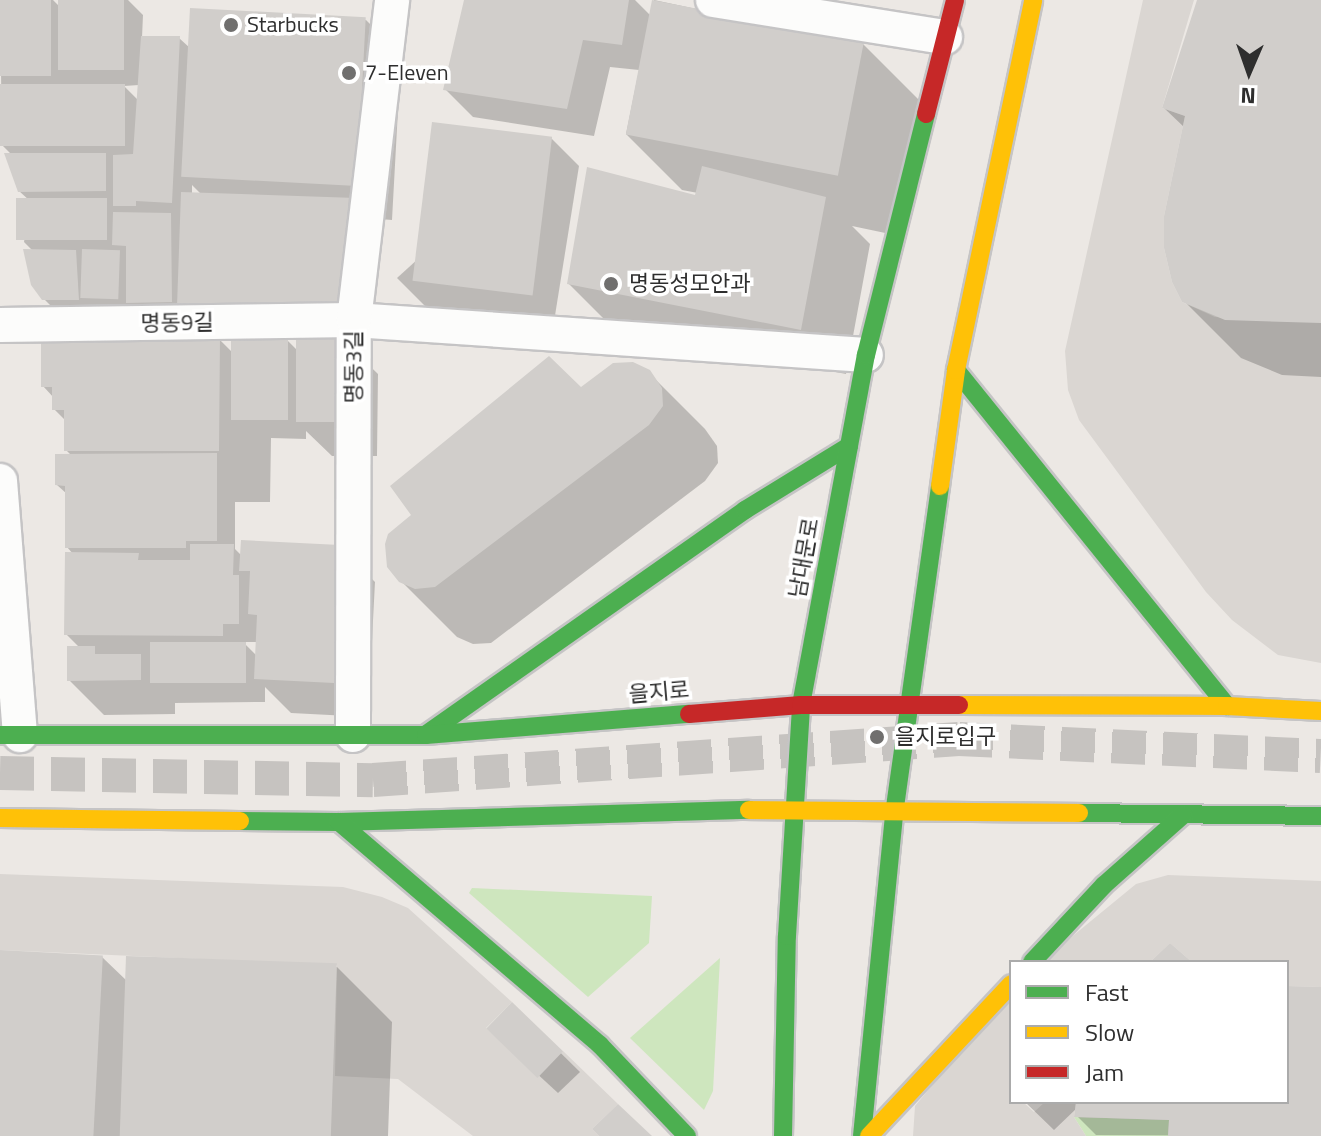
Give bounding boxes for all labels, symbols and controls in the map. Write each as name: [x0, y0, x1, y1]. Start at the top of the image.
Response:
place label: Starbucks: [247, 12, 339, 38]
marker: Starbucks: [222, 16, 240, 34]
north arrow: [1209, 32, 1289, 112]
place label: 7-Eleven: [365, 60, 448, 86]
marker: 7-Eleven: [340, 64, 358, 82]
text: N: [1240, 79, 1256, 113]
place label: 명동성모안과: [629, 271, 750, 297]
marker: 명동성모안과: [600, 273, 622, 295]
street label: 명동9길: [140, 309, 214, 337]
street label: 명동3길: [341, 330, 367, 404]
street label: 남대문로: [784, 516, 824, 600]
street label: 을지로: [628, 676, 690, 708]
place label: 을지로입구: [895, 724, 996, 750]
marker: 을지로입구: [866, 726, 888, 748]
legend: [1009, 960, 1289, 1104]
text: Fast: [1085, 974, 1128, 1010]
text: Slow: [1085, 1014, 1134, 1050]
text: Jam: [1085, 1054, 1124, 1090]

